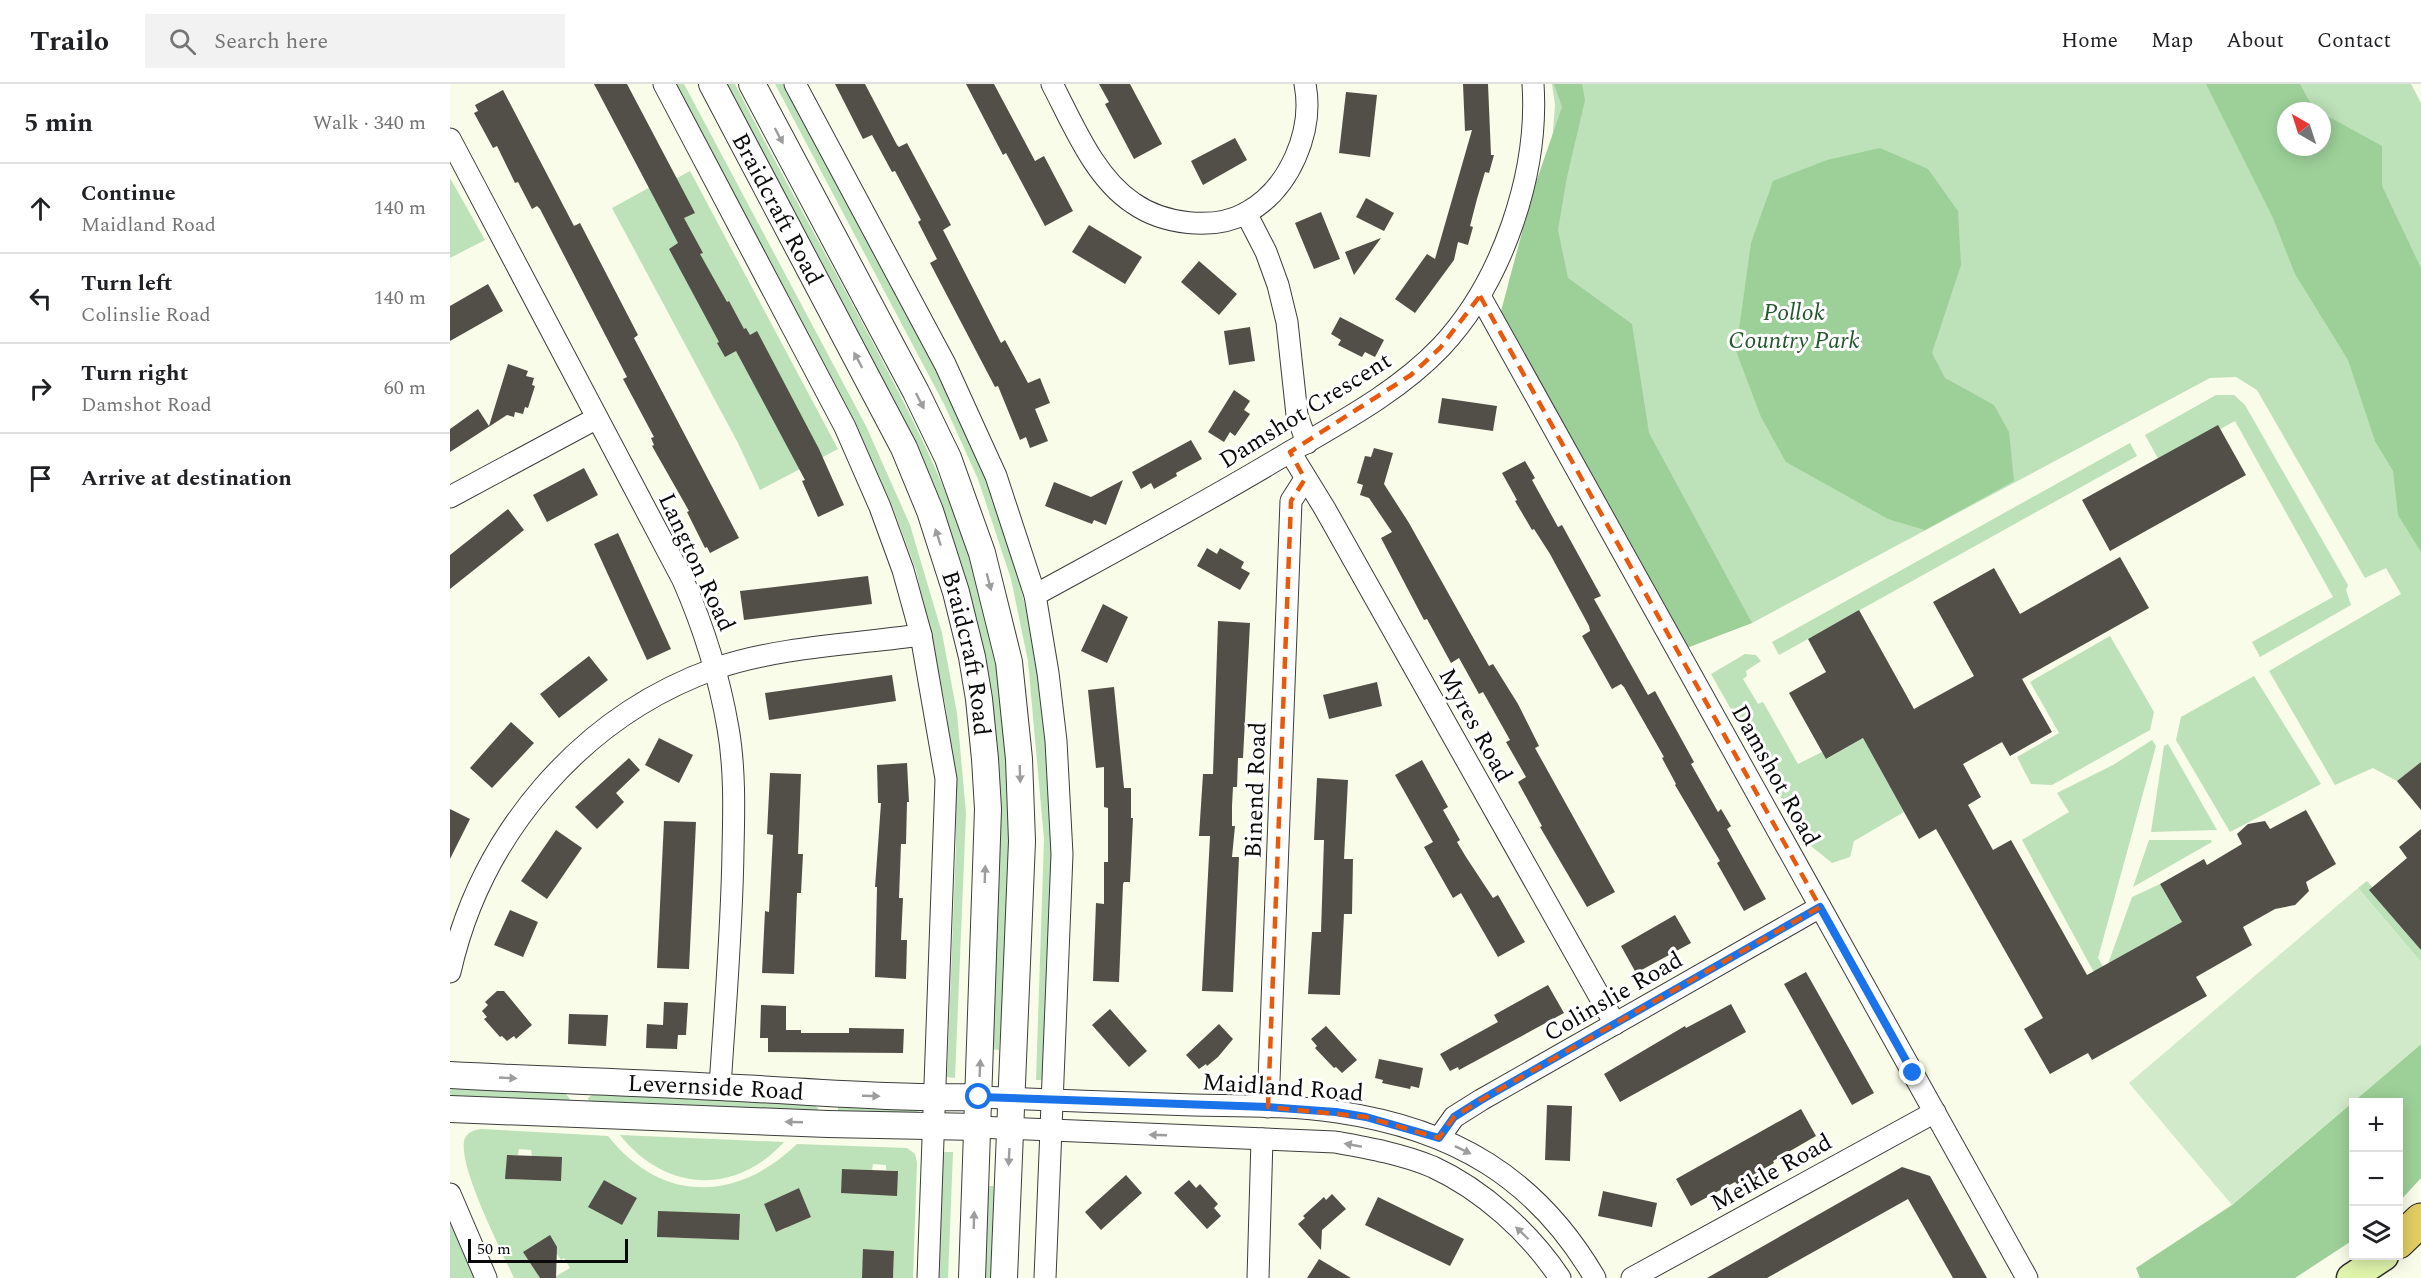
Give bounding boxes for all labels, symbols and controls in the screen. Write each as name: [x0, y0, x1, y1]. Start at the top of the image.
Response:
search box: [145, 14, 565, 68]
text: Trailo: [30, 20, 109, 63]
icon: search: [166, 25, 199, 58]
text: Search here: [214, 25, 328, 58]
text: Home: [2061, 25, 2118, 57]
text: Map: [2151, 25, 2193, 57]
text: About: [2226, 25, 2284, 57]
text: Contact: [2317, 25, 2391, 57]
north arrow: [2277, 102, 2331, 156]
text: 5 min: [24, 103, 93, 143]
text: Walk · 340 m: [313, 108, 426, 138]
street label: Braidcraft Road: [722, 127, 832, 292]
one-way arrow: [775, 127, 784, 144]
text: Continue: [81, 177, 176, 210]
icon: ahead: [24, 192, 57, 225]
text: 140 m: [374, 193, 426, 223]
text: Maidland Road: [81, 210, 216, 240]
text: Turn left: [81, 267, 173, 300]
icon: left: [24, 282, 57, 315]
text: 140 m: [374, 283, 426, 313]
park label: Pollok Country Park: [1728, 295, 1860, 359]
text: Colinslie Road: [81, 300, 211, 330]
street label: Damshot Crescent: [1212, 343, 1399, 478]
one-way arrow: [853, 351, 863, 368]
text: Turn right: [81, 357, 188, 390]
icon: right: [24, 372, 57, 405]
text: 60 m: [384, 373, 426, 403]
text: Damshot Road: [81, 390, 212, 420]
one-way arrow: [915, 392, 925, 409]
icon: arrive: [24, 462, 57, 495]
text: Arrive at destination: [81, 462, 292, 495]
street label: Langton Road: [648, 487, 744, 638]
one-way arrow: [933, 528, 943, 546]
street label: Braidcraft Road: [931, 566, 1000, 737]
one-way arrow: [985, 573, 995, 592]
street label: Myres Road: [1429, 662, 1521, 789]
street label: Damshot Road: [1721, 698, 1829, 853]
street label: Binend Road: [1236, 721, 1276, 859]
one-way arrow: [1015, 765, 1025, 784]
one-way arrow: [981, 864, 990, 883]
street label: Colinslie Road: [1537, 942, 1690, 1051]
one-way arrow: [976, 1059, 985, 1078]
route end: [1899, 1059, 1925, 1085]
street label: Maidland Road: [1201, 1064, 1365, 1112]
street label: Levernside Road: [627, 1066, 805, 1111]
one-way arrow: [499, 1073, 518, 1083]
route start: [965, 1083, 991, 1109]
one-way arrow: [861, 1091, 880, 1101]
map controls: [2349, 1098, 2403, 1260]
button: +: [2349, 1098, 2403, 1152]
one-way arrow: [784, 1118, 803, 1127]
street label: Meikle Road: [1704, 1125, 1839, 1221]
one-way arrow: [1149, 1130, 1168, 1140]
one-way arrow: [1343, 1140, 1362, 1149]
one-way arrow: [1454, 1145, 1471, 1154]
one-way arrow: [1005, 1147, 1014, 1166]
button: −: [2349, 1152, 2403, 1206]
button: layers: [2349, 1206, 2403, 1260]
one-way arrow: [970, 1210, 979, 1229]
one-way arrow: [1516, 1227, 1530, 1241]
scale bar: [468, 1236, 628, 1264]
text: 50 m: [477, 1237, 511, 1261]

